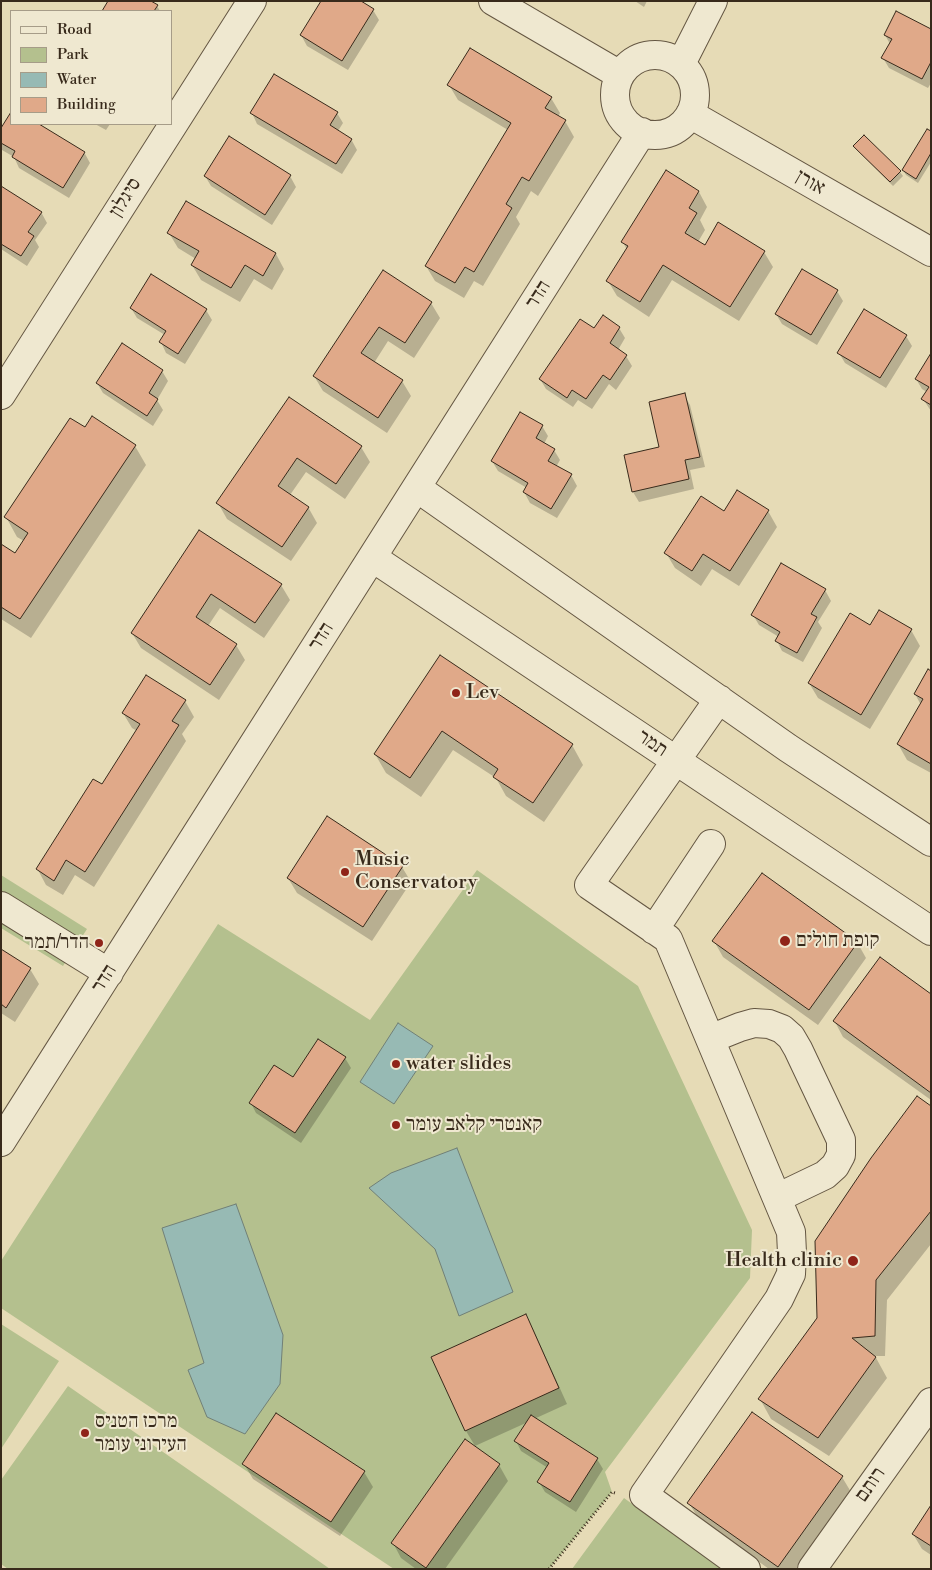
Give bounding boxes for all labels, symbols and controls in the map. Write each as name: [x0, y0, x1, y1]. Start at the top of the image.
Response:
legend: [10, 10, 172, 125]
text: Road: [57, 20, 92, 39]
text: Park: [57, 45, 88, 64]
text: Water: [57, 70, 96, 89]
text: Building: [57, 95, 116, 114]
street label: אורן: [791, 165, 829, 201]
street label: סיגלון: [105, 174, 147, 222]
street label: הדר: [521, 276, 557, 314]
street label: הדר: [304, 618, 340, 656]
place label: Lev: [466, 681, 499, 705]
marker: Lev: [450, 687, 462, 699]
street label: תמר: [632, 725, 672, 763]
place label: Music Conservatory: [355, 848, 477, 895]
marker: Music Conservatory: [339, 866, 351, 878]
place label: קופת חולים: [796, 929, 879, 953]
place label: הדר/תמר: [25, 931, 89, 955]
marker: קופת חולים: [778, 934, 792, 948]
marker: הדר/תמר: [93, 937, 105, 949]
street label: הדר: [87, 960, 123, 998]
place label: water slides: [406, 1052, 511, 1076]
marker: water slides: [390, 1058, 402, 1070]
place label: קאנטרי קלאב עומר: [406, 1113, 542, 1137]
marker: קאנטרי קלאב עומר: [390, 1119, 402, 1131]
place label: Health clinic: [725, 1249, 842, 1273]
marker: Health clinic: [846, 1254, 860, 1268]
place label: מרכז הטניס העירוני עומר: [95, 1410, 187, 1457]
marker: מרכז הטניס העירוני עומר: [79, 1427, 91, 1439]
street label: רותם: [851, 1463, 891, 1507]

